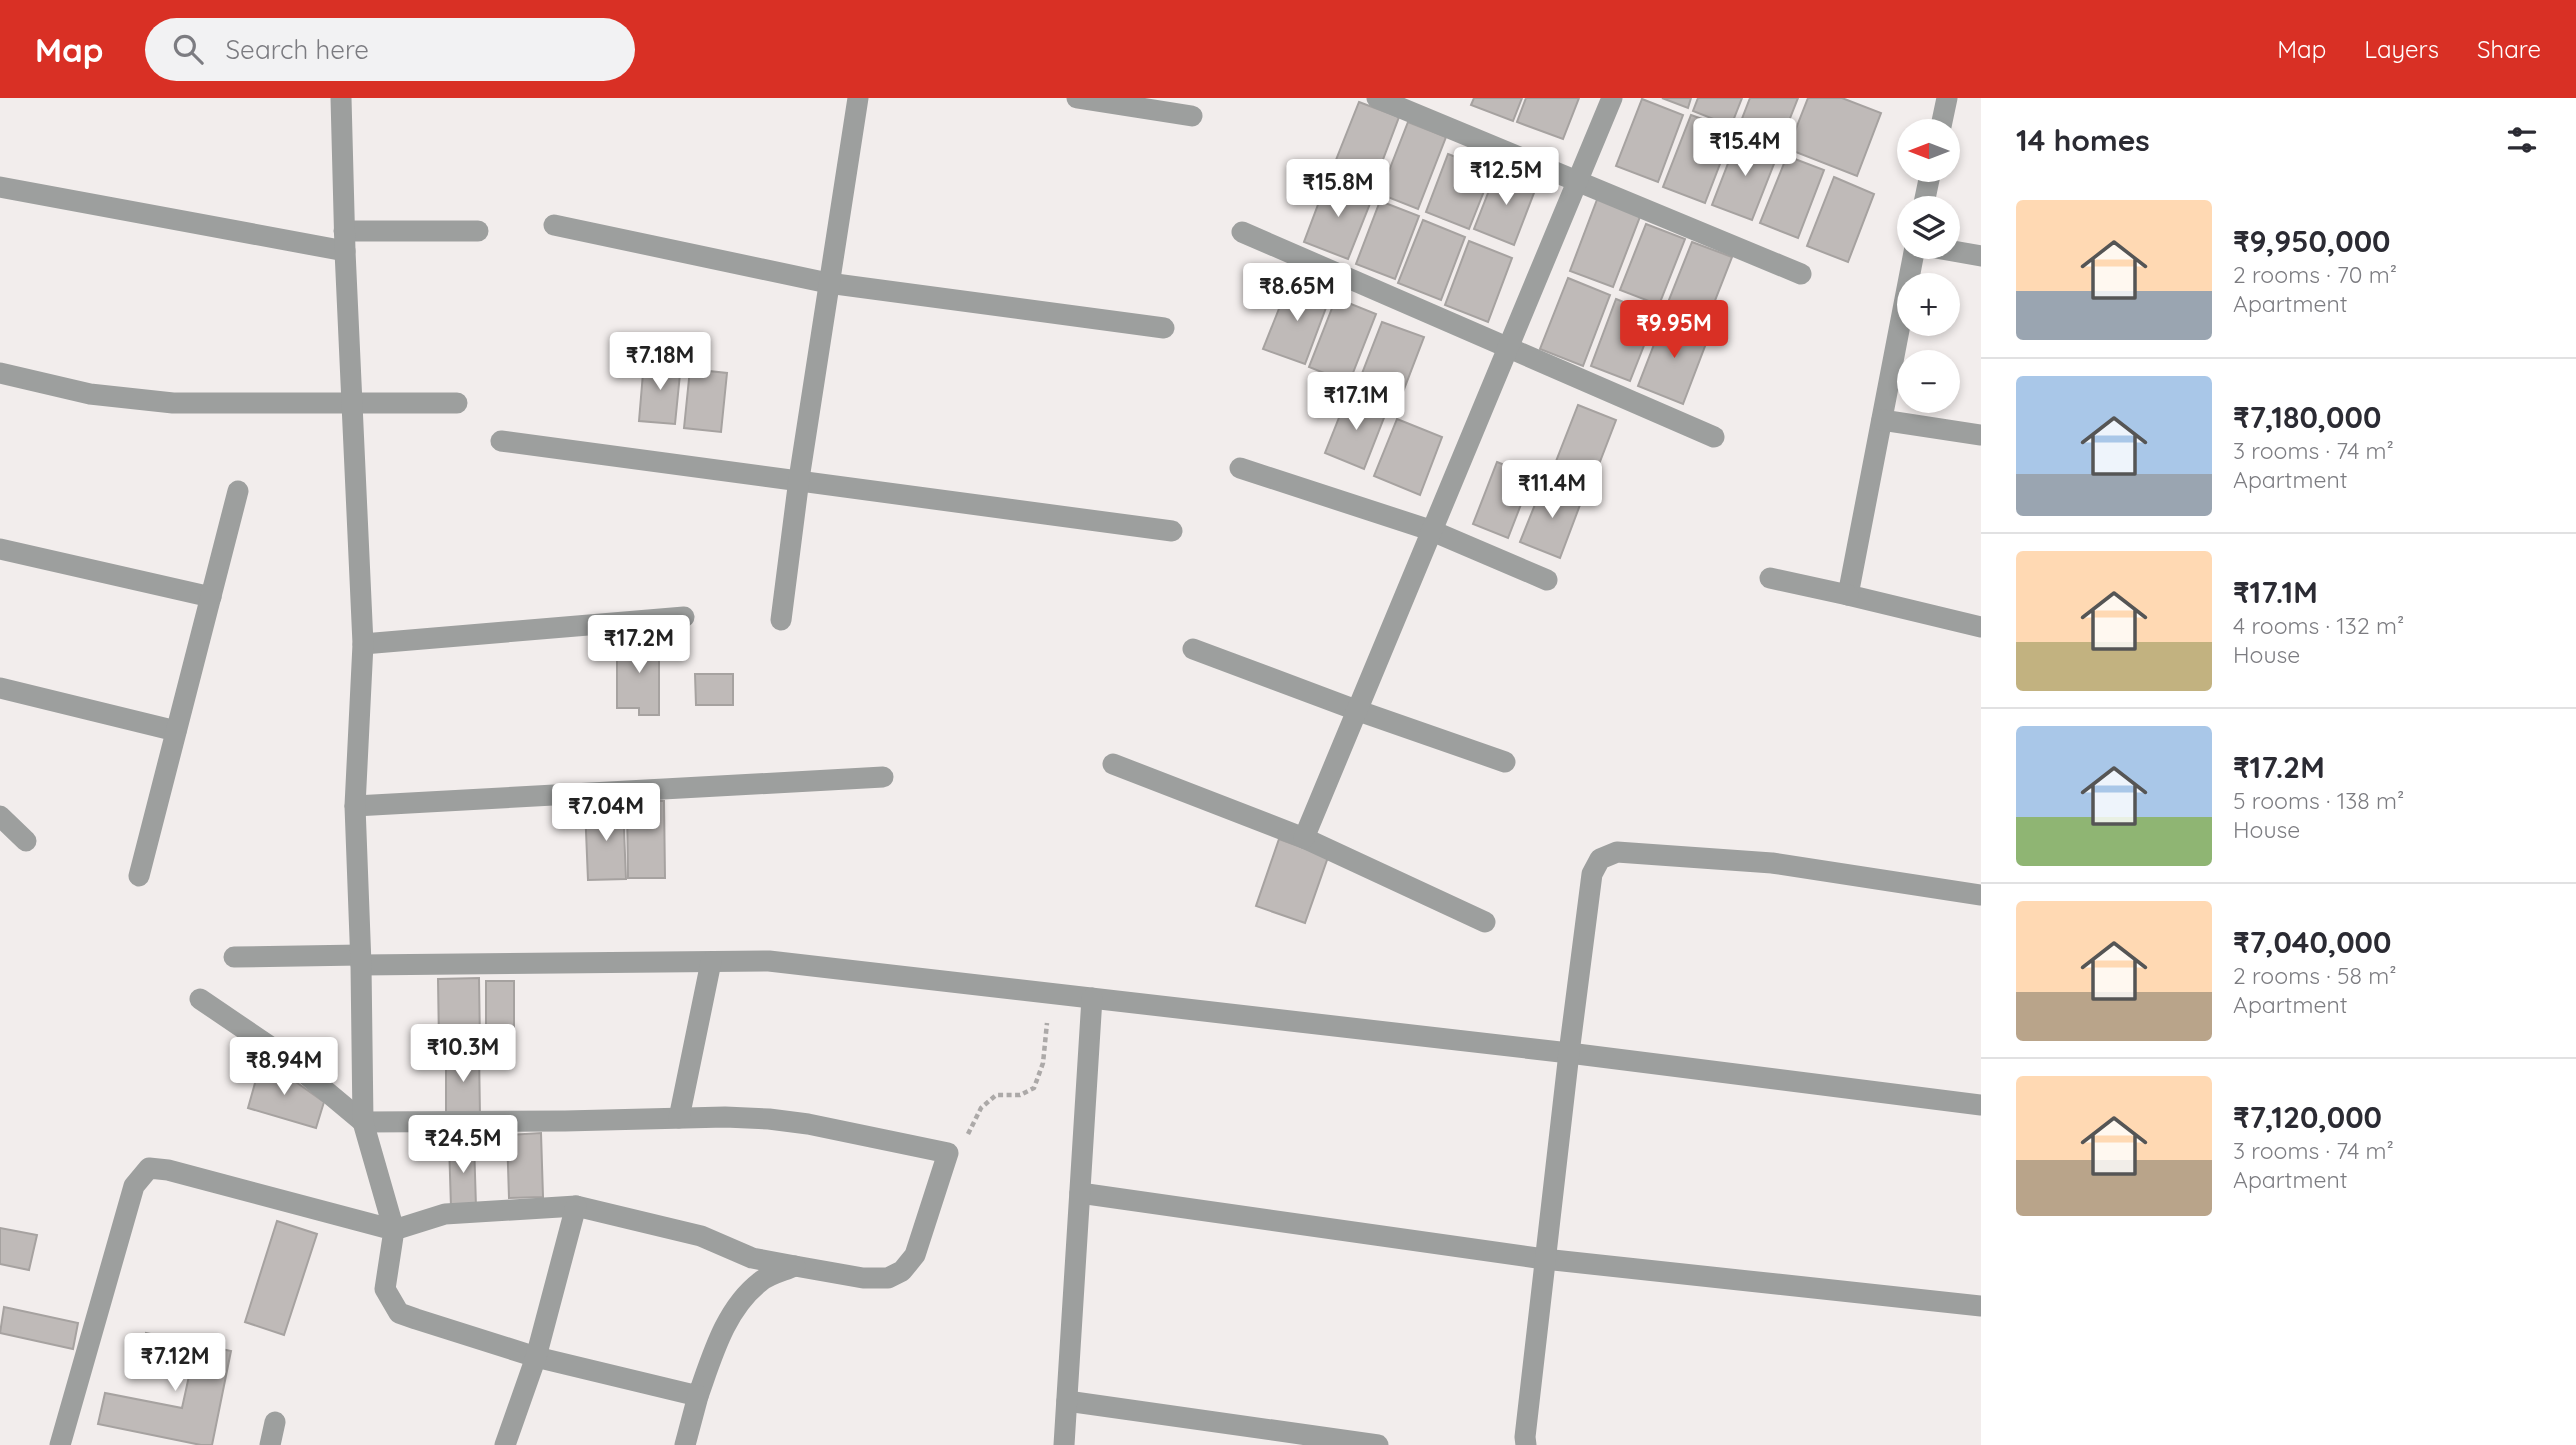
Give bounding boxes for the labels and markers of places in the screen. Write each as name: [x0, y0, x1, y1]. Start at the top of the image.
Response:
pin: ₹15.4M: [1688, 118, 1802, 178]
pin: ₹12.5M: [1449, 148, 1563, 207]
pin: ₹15.8M: [1281, 159, 1395, 219]
pin: ₹8.65M: [1240, 264, 1354, 323]
pin: ₹9.95M: [1617, 300, 1731, 360]
pin: ₹7.18M: [603, 332, 717, 392]
pin: ₹17.1M: [1299, 372, 1413, 432]
pin: ₹11.4M: [1495, 460, 1609, 520]
pin: ₹17.2M: [582, 616, 696, 675]
pin: ₹7.04M: [549, 784, 663, 843]
pin: ₹10.3M: [406, 1024, 520, 1084]
pin: ₹8.94M: [227, 1038, 341, 1097]
pin: ₹24.5M: [406, 1116, 520, 1175]
pin: ₹7.12M: [118, 1334, 232, 1393]

